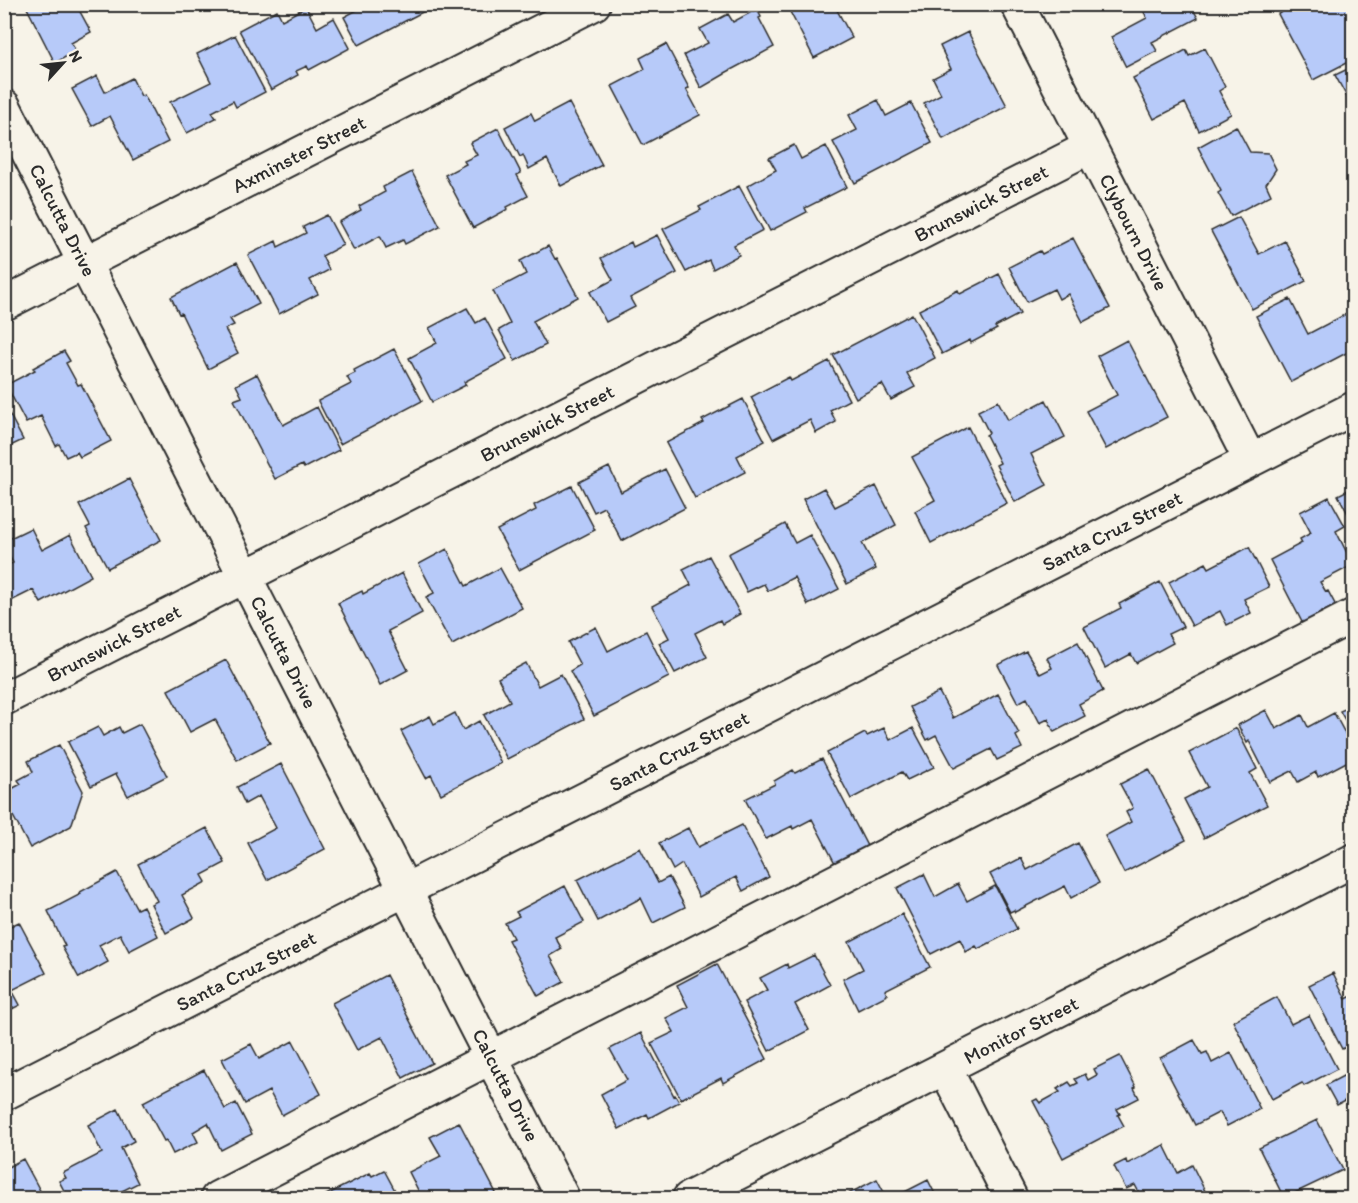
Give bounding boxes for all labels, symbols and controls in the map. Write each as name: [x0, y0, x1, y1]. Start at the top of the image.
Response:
north arrow: [33, 33, 93, 93]
text: N: [65, 47, 87, 66]
street label: Axminster Street: [228, 110, 370, 198]
street label: Brunswick Street: [910, 159, 1052, 247]
street label: Calcutta Drive: [24, 160, 102, 280]
street label: Clybourn Drive: [1094, 170, 1174, 294]
street label: Brunswick Street: [476, 379, 618, 467]
street label: Santa Cruz Street: [1038, 485, 1186, 577]
street label: Calcutta Drive: [245, 592, 323, 712]
street label: Brunswick Street: [43, 599, 185, 687]
street label: Santa Cruz Street: [605, 705, 753, 797]
street label: Santa Cruz Street: [172, 925, 320, 1017]
street label: Monitor Street: [960, 991, 1082, 1069]
street label: Calcutta Drive: [467, 1025, 545, 1145]

